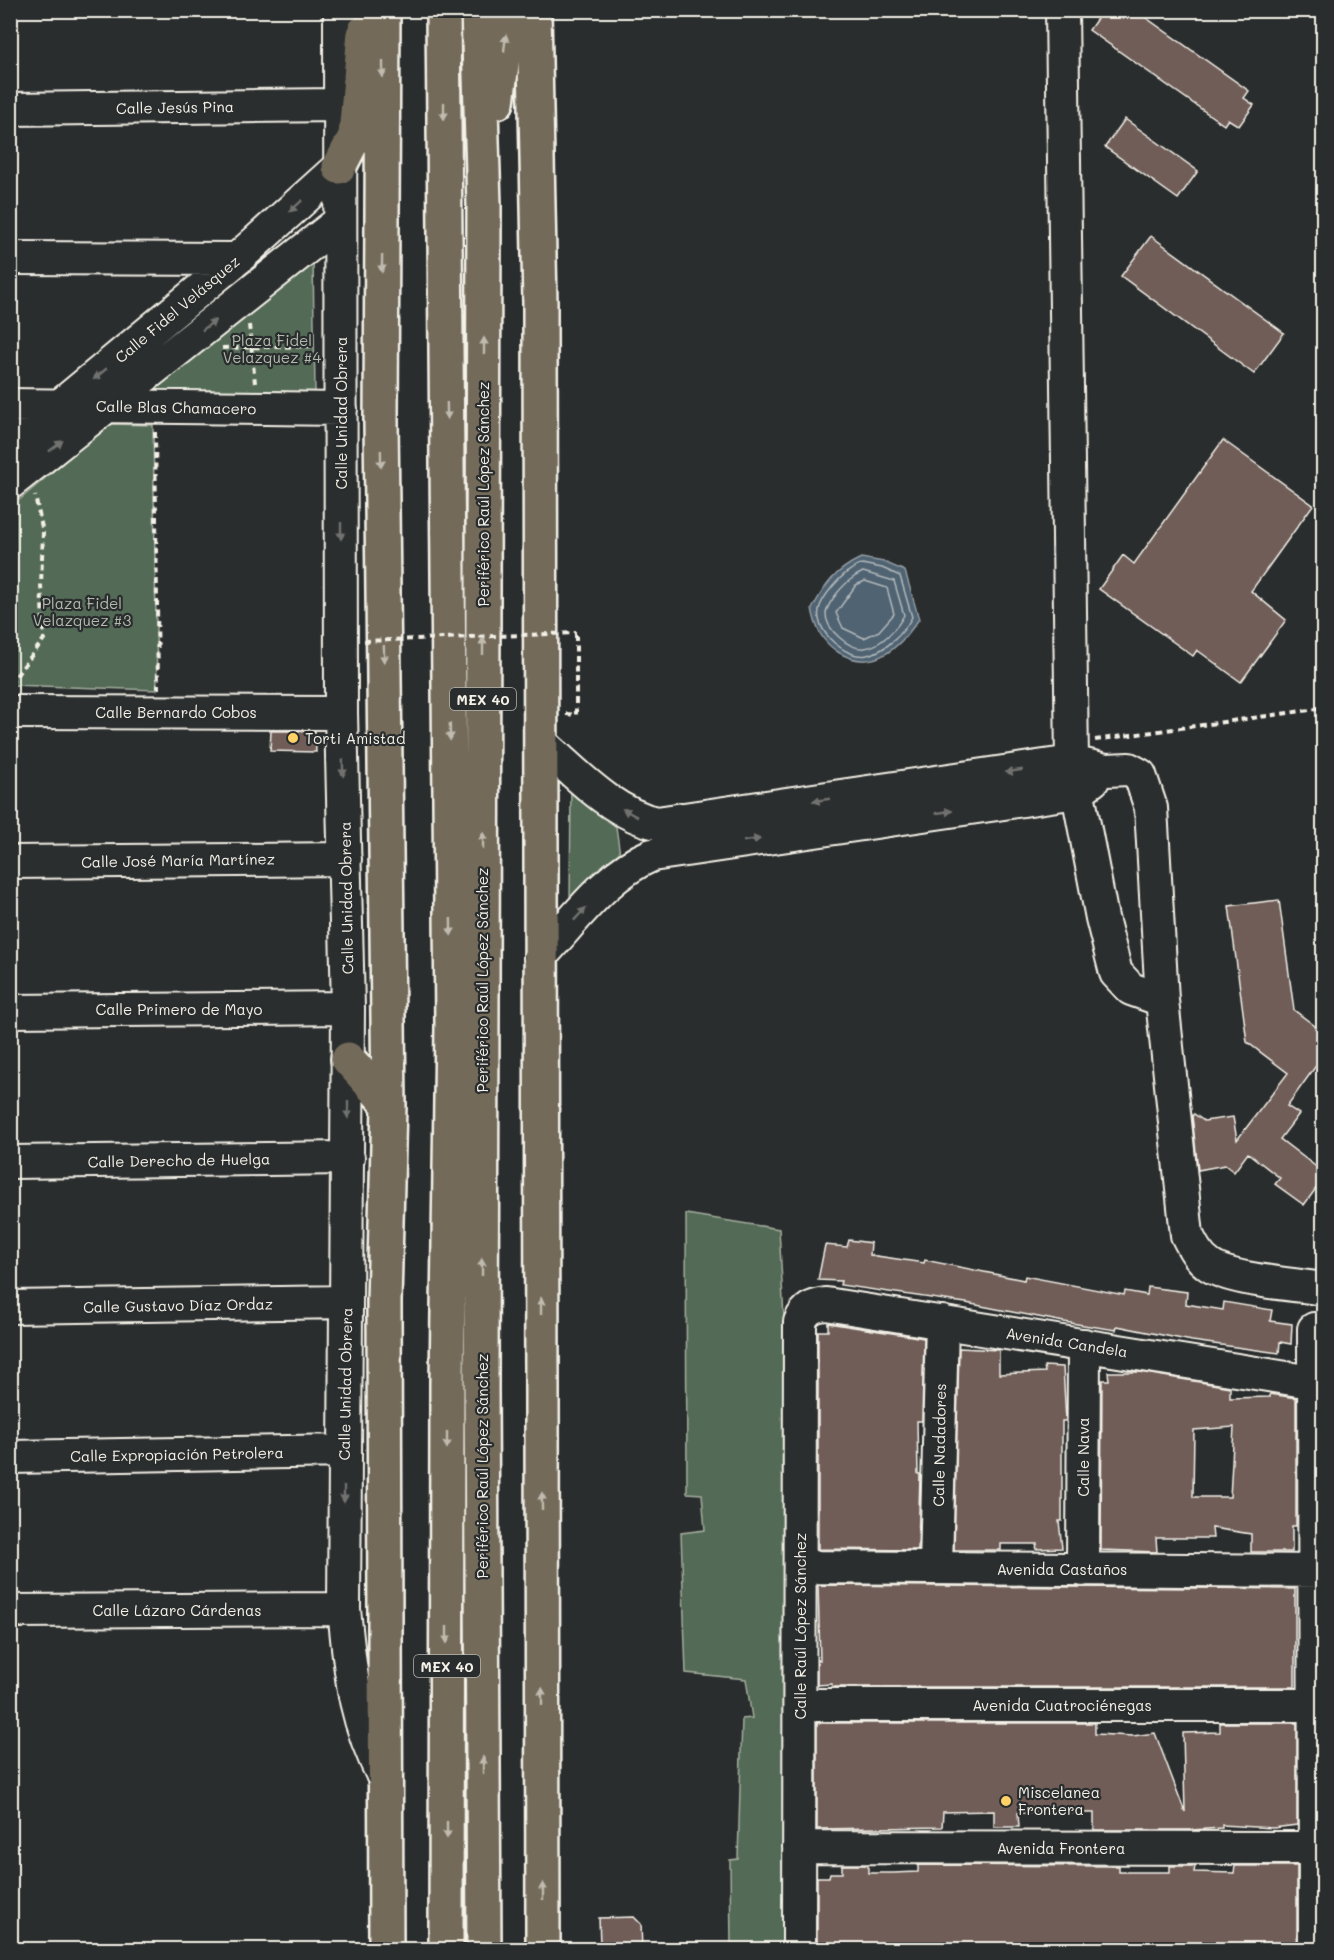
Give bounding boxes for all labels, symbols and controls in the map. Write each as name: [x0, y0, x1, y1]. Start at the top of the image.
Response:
one-way arrow: [500, 33, 510, 52]
one-way arrow: [378, 59, 388, 78]
street label: Calle Jesús Pina: [116, 96, 234, 118]
one-way arrow: [439, 101, 449, 120]
one-way arrow: [289, 199, 304, 212]
street label: Calle Fidel Velásquez: [111, 251, 243, 367]
one-way arrow: [377, 254, 387, 273]
one-way arrow: [201, 319, 217, 332]
park label: Plaza Fidel Velazquez #4: [223, 330, 322, 367]
one-way arrow: [479, 336, 489, 355]
street label: Calle Unidad Obrera: [331, 337, 351, 489]
one-way arrow: [93, 367, 108, 380]
street label: Periférico Raúl López Sánchez: [473, 382, 493, 606]
street label: Calle Blas Chamacero: [96, 396, 257, 418]
one-way arrow: [442, 401, 452, 420]
one-way arrow: [49, 441, 64, 453]
one-way arrow: [376, 449, 386, 468]
one-way arrow: [336, 521, 346, 540]
park label: Plaza Fidel Velazquez #3: [33, 593, 132, 630]
one-way arrow: [478, 636, 488, 655]
one-way arrow: [380, 644, 389, 663]
road number: MEX 40: [450, 688, 516, 710]
street label: Calle Bernardo Cobos: [95, 702, 257, 722]
one-way arrow: [445, 722, 455, 741]
place label: Torti Amistad: [305, 728, 405, 748]
marker: Torti Amistad: [286, 731, 300, 745]
one-way arrow: [338, 758, 347, 777]
one-way arrow: [1004, 767, 1023, 776]
one-way arrow: [812, 795, 831, 804]
one-way arrow: [622, 807, 638, 818]
one-way arrow: [935, 807, 954, 816]
street label: Calle Unidad Obrera: [335, 821, 357, 975]
one-way arrow: [478, 831, 488, 850]
one-way arrow: [742, 835, 761, 844]
street label: Calle José María Martínez: [81, 848, 275, 872]
street label: Periférico Raúl López Sánchez: [472, 868, 492, 1092]
one-way arrow: [573, 907, 586, 922]
one-way arrow: [446, 917, 456, 936]
street label: Calle Primero de Mayo: [95, 999, 263, 1019]
one-way arrow: [343, 1100, 353, 1119]
street label: Calle Derecho de Huelga: [88, 1148, 270, 1172]
one-way arrow: [477, 1257, 487, 1276]
street label: Calle Gustavo Díaz Ordaz: [83, 1293, 273, 1317]
one-way arrow: [536, 1297, 546, 1316]
street label: Calle Unidad Obrera: [334, 1307, 356, 1461]
street label: Avenida Candela: [1005, 1323, 1129, 1361]
street label: Periférico Raúl López Sánchez: [472, 1354, 492, 1578]
street label: Calle Nadadores: [928, 1383, 950, 1507]
street label: Calle Nava: [1073, 1417, 1093, 1497]
one-way arrow: [442, 1431, 452, 1450]
street label: Calle Expropiación Petrolera: [70, 1442, 284, 1466]
one-way arrow: [339, 1484, 349, 1503]
one-way arrow: [537, 1492, 547, 1511]
street label: Calle Raúl López Sánchez: [790, 1533, 810, 1719]
street label: Avenida Castaños: [997, 1559, 1127, 1579]
street label: Calle Lázaro Cárdenas: [92, 1600, 262, 1620]
one-way arrow: [442, 1626, 452, 1645]
road number: MEX 40: [414, 1655, 480, 1677]
one-way arrow: [538, 1687, 547, 1706]
street label: Avenida Cuatrociénegas: [972, 1695, 1152, 1715]
one-way arrow: [478, 1756, 488, 1775]
place label: Miscelanea Frontera: [1018, 1782, 1100, 1819]
marker: Miscelanea Frontera: [999, 1794, 1013, 1808]
one-way arrow: [442, 1821, 451, 1840]
street label: Avenida Frontera: [997, 1838, 1125, 1858]
one-way arrow: [538, 1882, 548, 1901]

